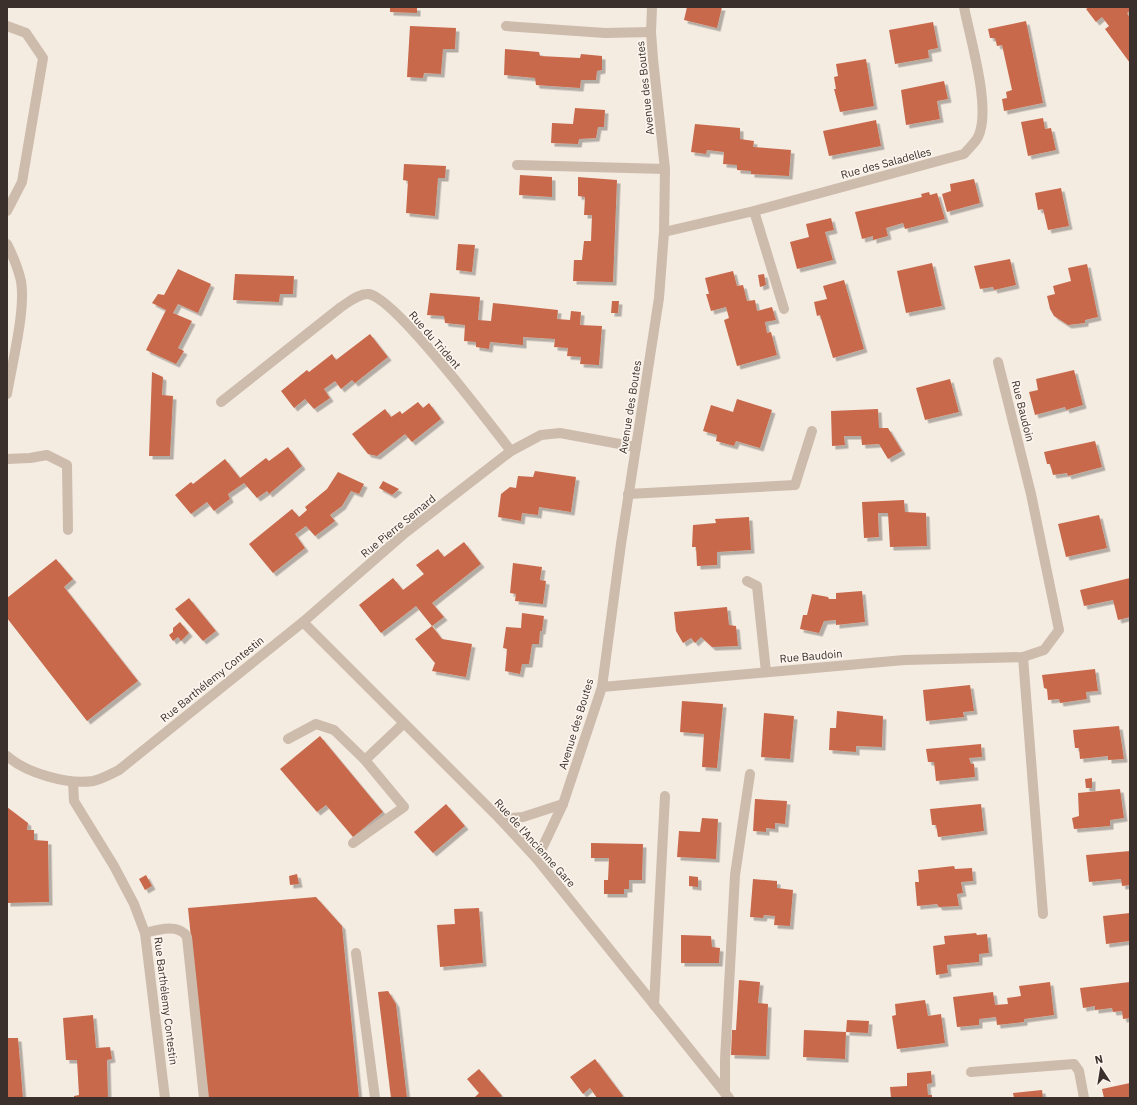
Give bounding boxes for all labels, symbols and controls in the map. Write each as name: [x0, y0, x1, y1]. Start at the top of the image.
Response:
street label: Avenue des Boutes: [633, 40, 657, 136]
street label: Rue des Saladelles: [839, 144, 933, 182]
street label: Rue du Trident: [406, 308, 464, 372]
street label: Avenue des Boutes: [616, 359, 644, 455]
street label: Rue Baudoin: [1009, 379, 1037, 443]
street label: Rue Pierre Semard: [358, 492, 438, 560]
street label: Rue Barthélemy Contestin: [157, 633, 267, 725]
street label: Rue Baudoin: [779, 646, 843, 666]
street label: Avenue des Boutes: [555, 677, 597, 771]
street label: Rue de l'Ancienne Gare: [492, 796, 578, 890]
street label: Rue Barthélemy Contestin: [151, 936, 181, 1066]
north arrow: [1081, 1049, 1121, 1089]
text: N: [1094, 1052, 1104, 1067]

